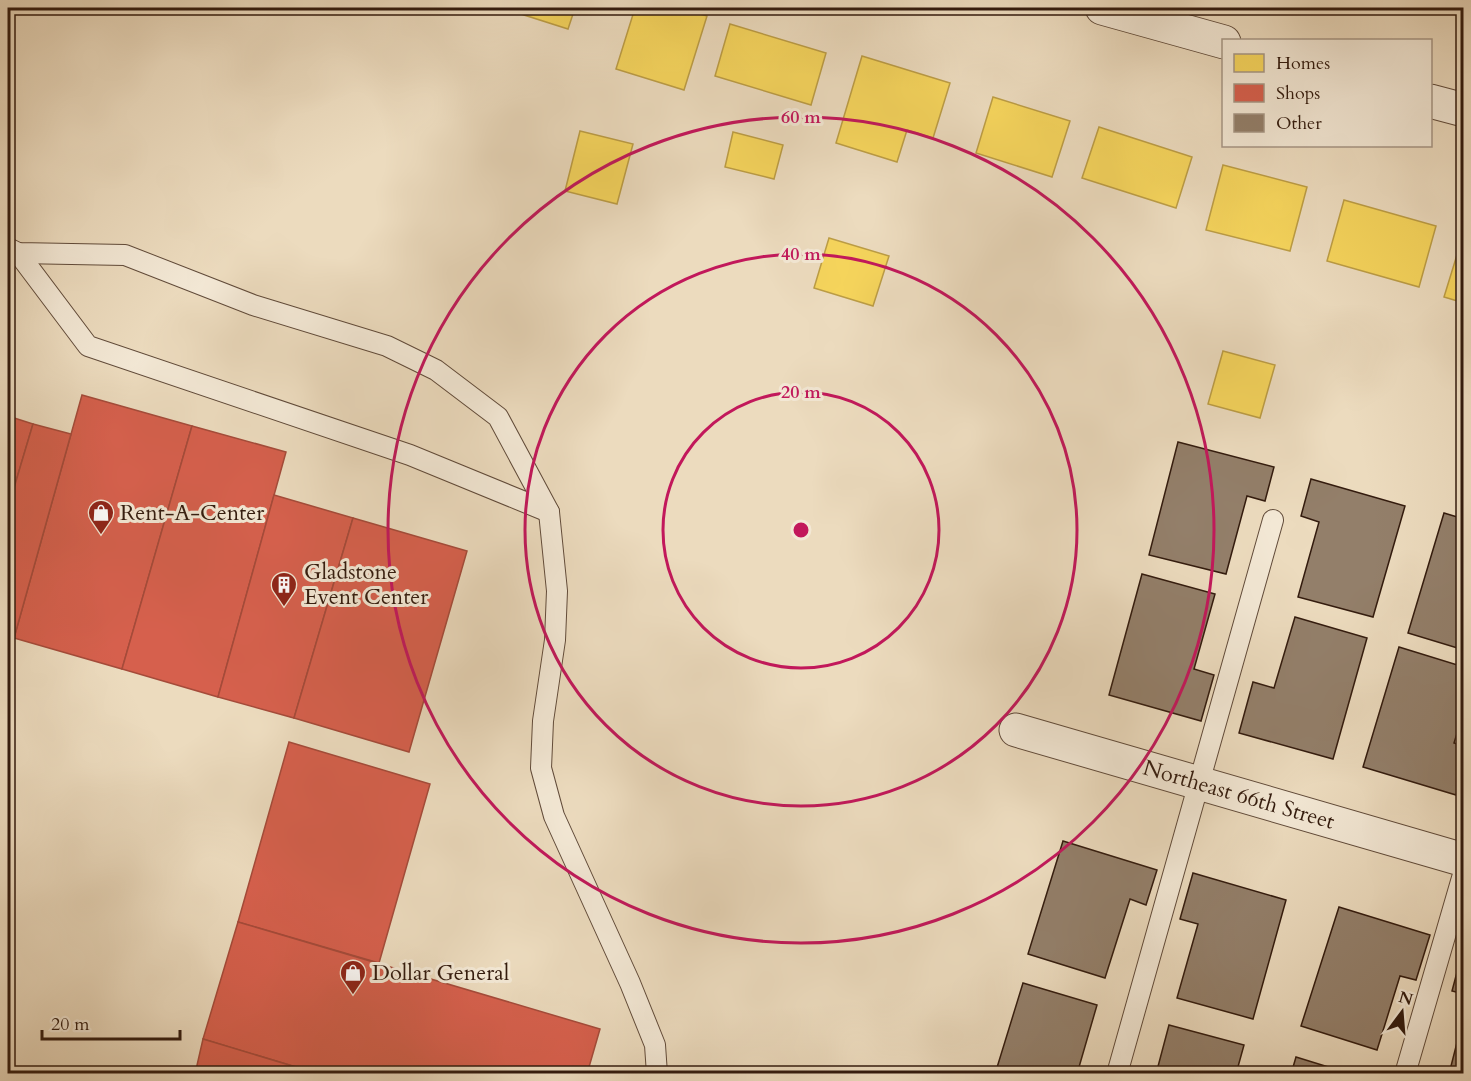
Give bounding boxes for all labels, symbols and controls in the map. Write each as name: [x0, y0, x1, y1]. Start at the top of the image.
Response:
legend: [1222, 39, 1432, 147]
text: Homes: [1276, 51, 1330, 76]
text: Shops: [1276, 81, 1320, 106]
text: 60 m: [781, 105, 821, 130]
text: Other: [1276, 111, 1322, 136]
text: 40 m: [781, 242, 821, 267]
text: 20 m: [781, 380, 821, 405]
shop icon: Rent-A-Center: [86, 498, 116, 536]
place label: Rent-A-Center: [120, 498, 265, 528]
centre of rings: [791, 520, 811, 540]
place label: Gladstone Event Center: [304, 557, 429, 612]
building icon: Gladstone Event Center: [269, 570, 299, 608]
street label: Northeast 66th Street: [1140, 753, 1338, 837]
shop icon: Dollar General: [338, 958, 368, 996]
place label: Dollar General: [372, 958, 510, 988]
north arrow: [1372, 982, 1432, 1042]
text: N: [1396, 986, 1416, 1011]
scale bar: [42, 1003, 180, 1041]
text: 20 m: [51, 1012, 90, 1037]

